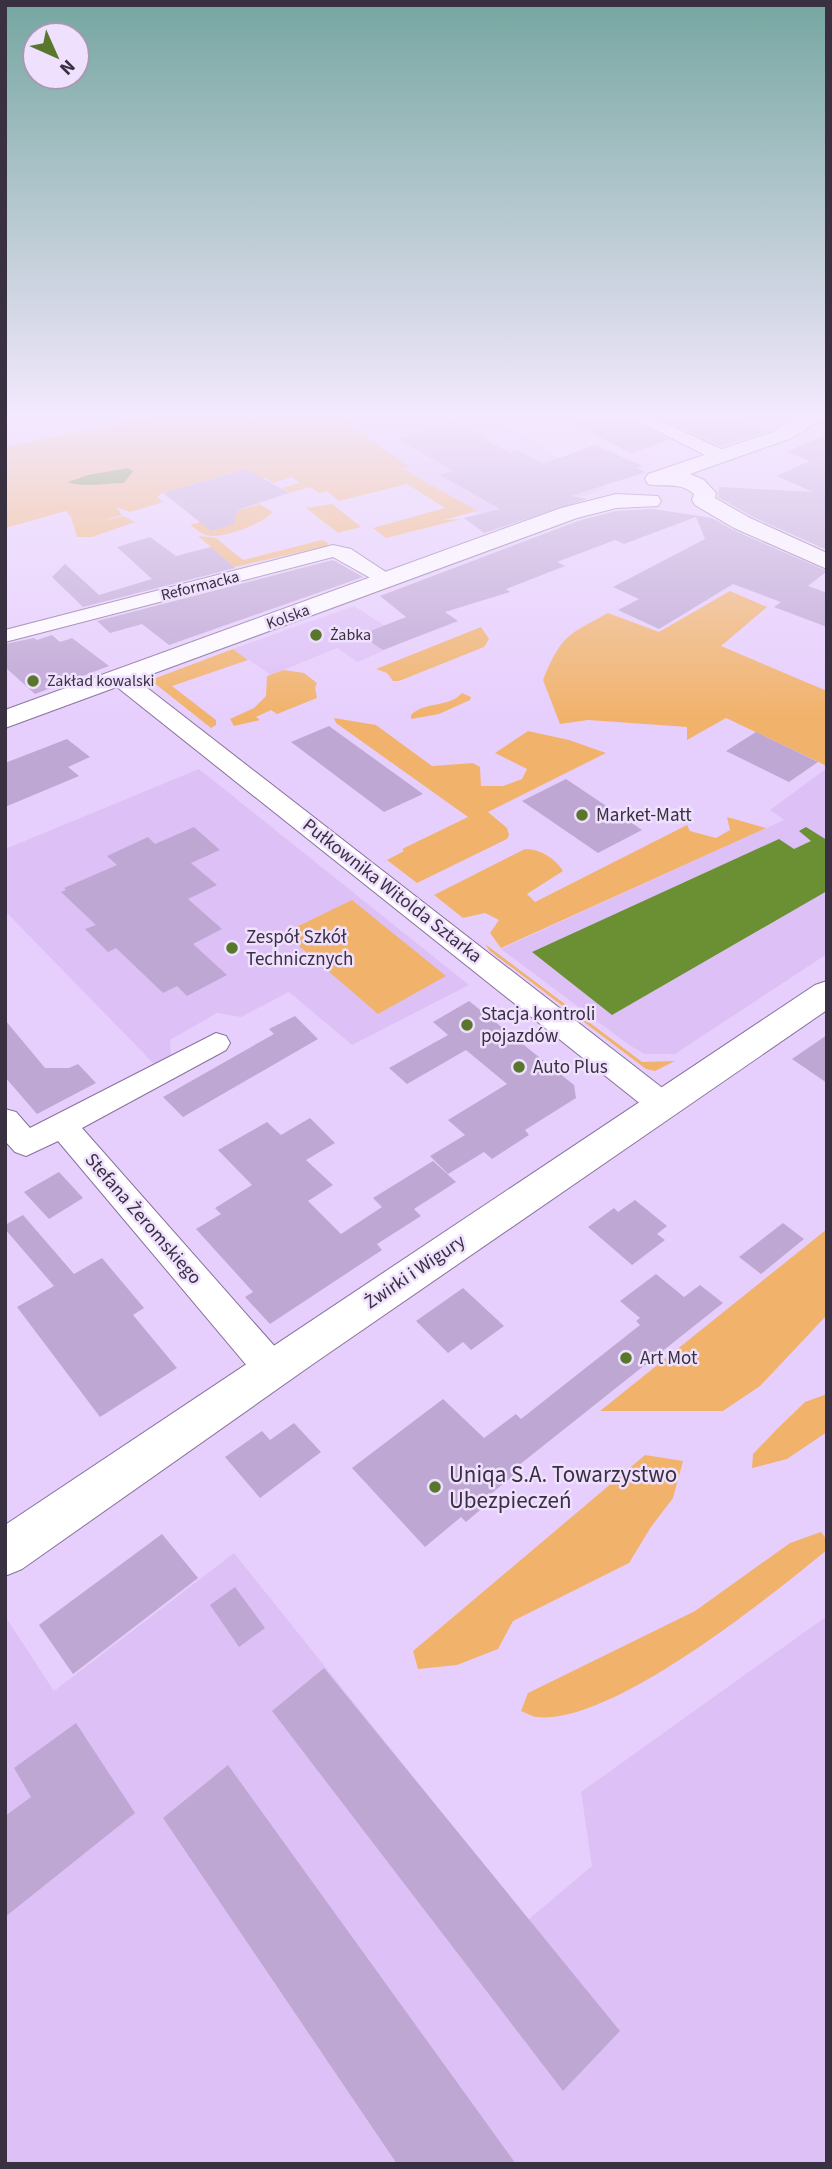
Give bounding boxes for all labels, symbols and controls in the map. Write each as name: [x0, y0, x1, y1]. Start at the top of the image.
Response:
north arrow: [21, 21, 91, 91]
text: N: [53, 53, 81, 81]
street label: Reformacka: [159, 566, 241, 606]
street label: Kolska: [263, 599, 313, 635]
place label: Żabka: [330, 624, 371, 646]
marker: Żabka: [308, 627, 324, 643]
place label: Zakład kowalski: [47, 670, 155, 692]
marker: Zakład kowalski: [25, 673, 41, 689]
place label: Market-Matt: [596, 802, 692, 829]
marker: Market-Matt: [574, 807, 590, 823]
street label: Pułkownika Witolda Sztarka: [296, 812, 488, 970]
place label: Zespół Szkół Technicznych: [246, 924, 353, 973]
marker: Zespół Szkół Technicznych: [224, 940, 240, 956]
place label: Stacja kontroli pojazdów: [481, 1001, 595, 1050]
marker: Stacja kontroli pojazdów: [459, 1017, 475, 1033]
place label: Auto Plus: [533, 1054, 608, 1081]
marker: Auto Plus: [511, 1059, 527, 1075]
street label: Stefana Żeromskiego: [78, 1147, 208, 1291]
street label: Żwirki i Wigury: [359, 1228, 471, 1316]
place label: Art Mot: [640, 1345, 698, 1372]
marker: Art Mot: [618, 1350, 634, 1366]
place label: Uniqa S.A. Towarzystwo Ubezpieczeń: [449, 1458, 677, 1517]
marker: Uniqa S.A. Towarzystwo Ubezpieczeń: [427, 1479, 443, 1495]

